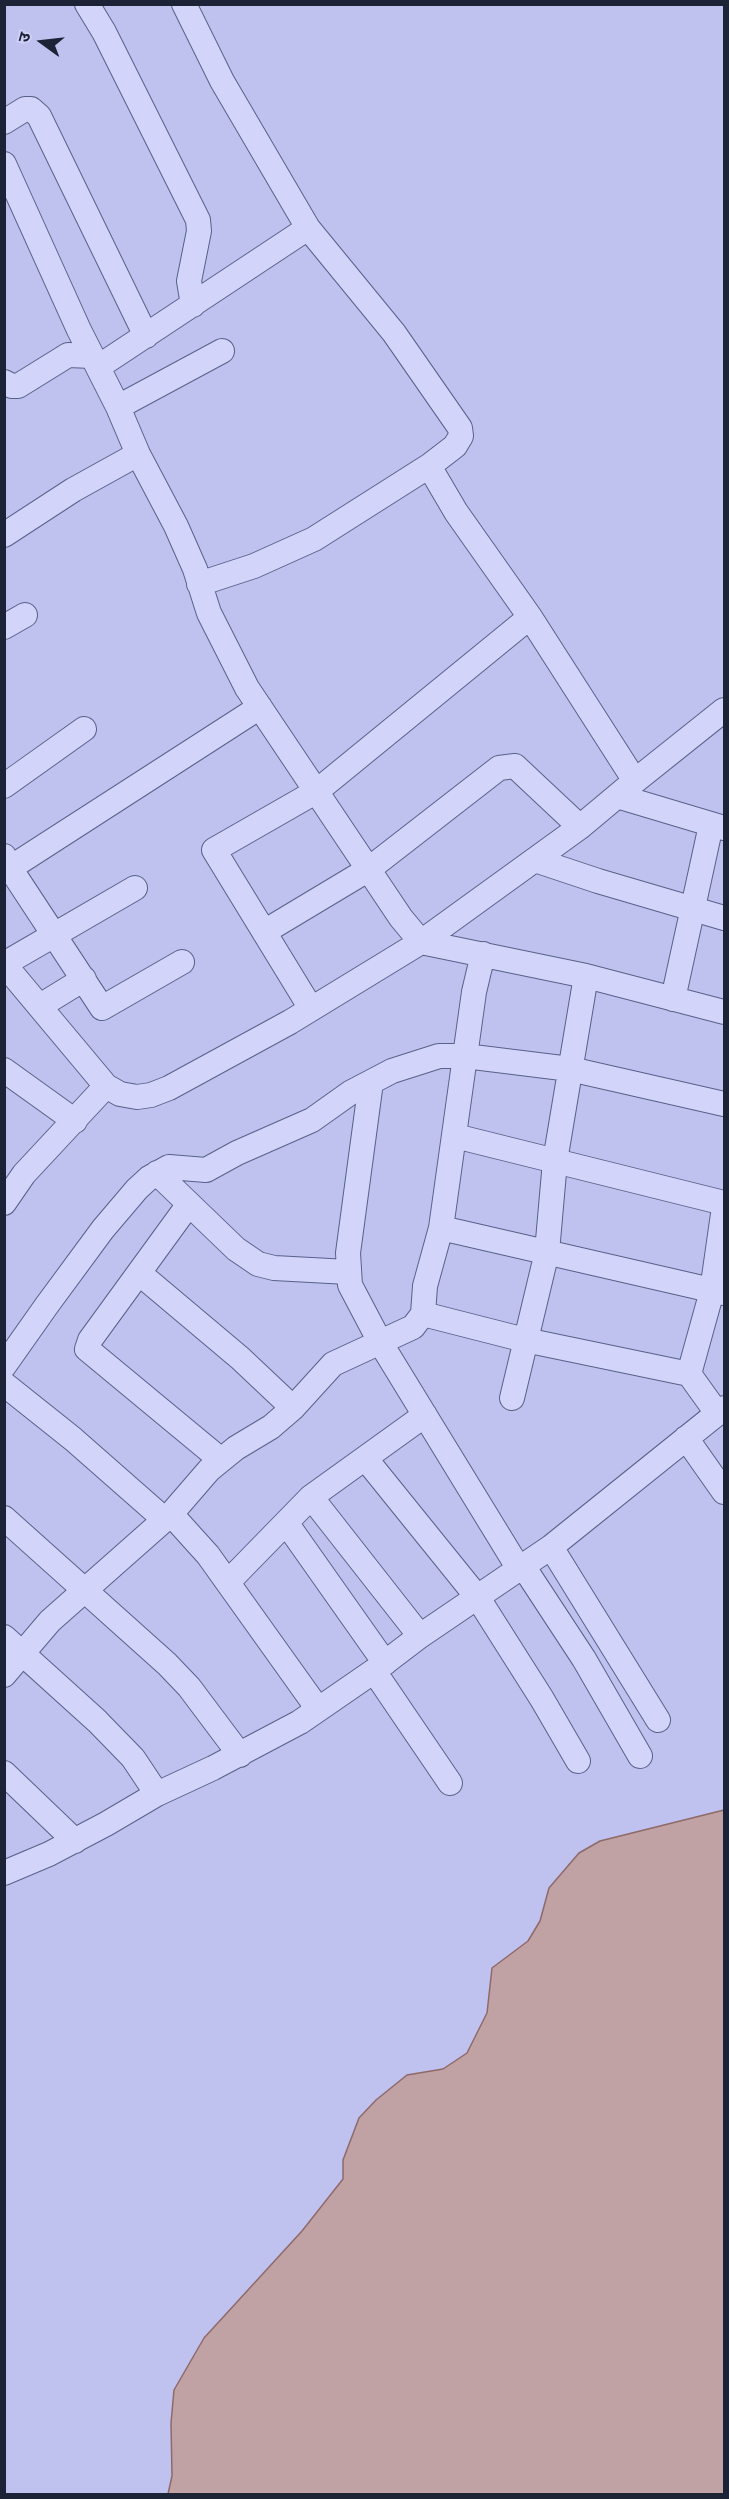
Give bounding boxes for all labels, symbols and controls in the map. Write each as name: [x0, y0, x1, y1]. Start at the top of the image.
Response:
north arrow: [12, 12, 72, 72]
text: उ: [14, 30, 35, 44]

